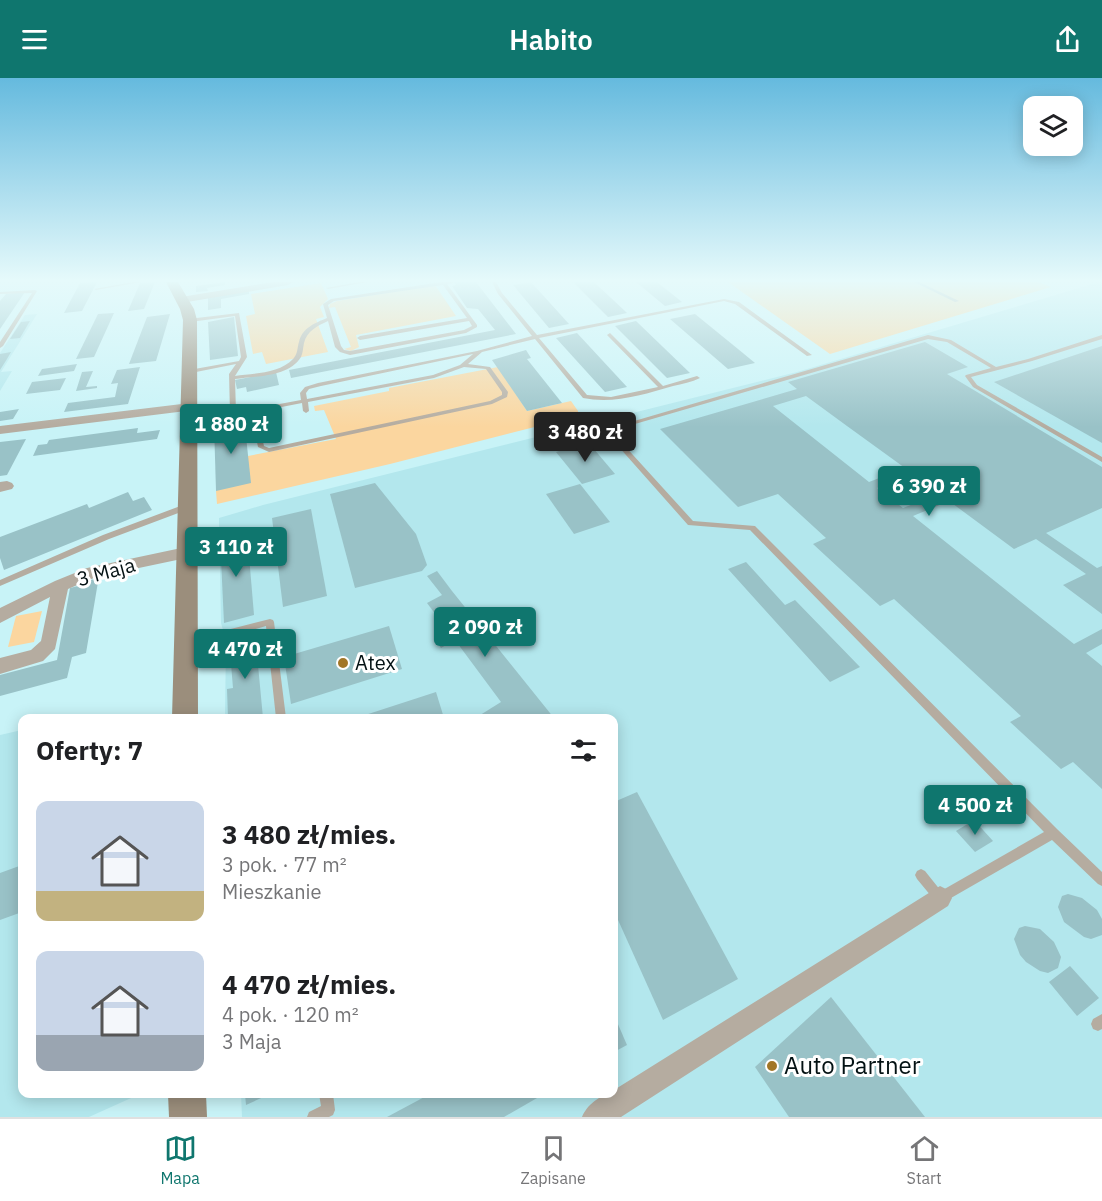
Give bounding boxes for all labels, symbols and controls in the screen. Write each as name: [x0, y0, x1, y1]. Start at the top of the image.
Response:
text: Habito: [509, 22, 593, 57]
icon: menu: [18, 23, 51, 56]
icon: share: [1051, 23, 1084, 56]
map controls: [1023, 96, 1083, 156]
button: layers: [1023, 96, 1083, 156]
pin: 1 880 zł: [169, 404, 293, 455]
text: 1 880 zł: [194, 410, 268, 437]
pin: 3 480 zł: [523, 412, 647, 463]
text: 3 480 zł: [548, 418, 622, 445]
pin: 6 390 zł: [867, 466, 991, 517]
text: 6 390 zł: [892, 472, 966, 499]
pin: 3 110 zł: [174, 527, 298, 578]
text: 3 110 zł: [199, 533, 273, 560]
street label: 3 Maja: [74, 551, 138, 592]
pin: 2 090 zł: [423, 607, 547, 658]
text: 2 090 zł: [448, 613, 522, 640]
pin: 4 470 zł: [183, 629, 307, 680]
text: 4 470 zł: [208, 635, 282, 662]
place label: Atex: [355, 649, 396, 676]
marker: Atex: [336, 656, 350, 670]
text: Oferty: 7: [36, 733, 143, 767]
icon: filters: [567, 734, 600, 767]
pin: 4 500 zł: [913, 785, 1037, 836]
text: 4 500 zł: [938, 791, 1012, 818]
text: 3 480 zł/mies.: [222, 817, 396, 851]
icon: home: [84, 825, 156, 897]
text: 3 pok. · 77 m²: [222, 851, 347, 878]
text: Mieszkanie: [222, 878, 322, 905]
text: 4 470 zł/mies.: [222, 967, 396, 1001]
icon: home: [84, 975, 156, 1047]
text: 4 pok. · 120 m²: [222, 1001, 359, 1028]
text: 3 Maja: [222, 1028, 281, 1055]
place label: Auto Partner: [784, 1049, 921, 1081]
marker: Auto Partner: [765, 1059, 779, 1073]
tab: Mapa: [160, 1132, 200, 1188]
tab: Zapisane: [521, 1132, 586, 1188]
tab: Start: [907, 1132, 942, 1188]

